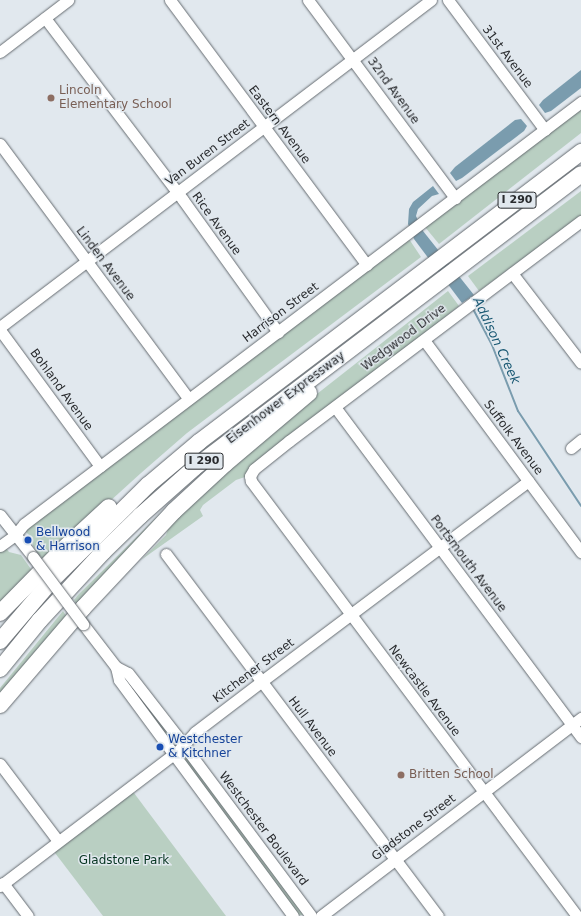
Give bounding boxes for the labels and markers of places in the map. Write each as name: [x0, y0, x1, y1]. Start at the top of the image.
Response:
place label: Lincoln Elementary School: [59, 84, 172, 112]
marker: Lincoln Elementary School: [46, 93, 56, 103]
place label: Bellwood & Harrison: [36, 526, 100, 554]
marker: Bellwood & Harrison: [23, 535, 33, 545]
place label: Westchester & Kitchner: [168, 733, 242, 761]
marker: Westchester & Kitchner: [155, 742, 165, 752]
place label: Britten School: [409, 768, 494, 782]
marker: Britten School: [396, 770, 406, 780]

